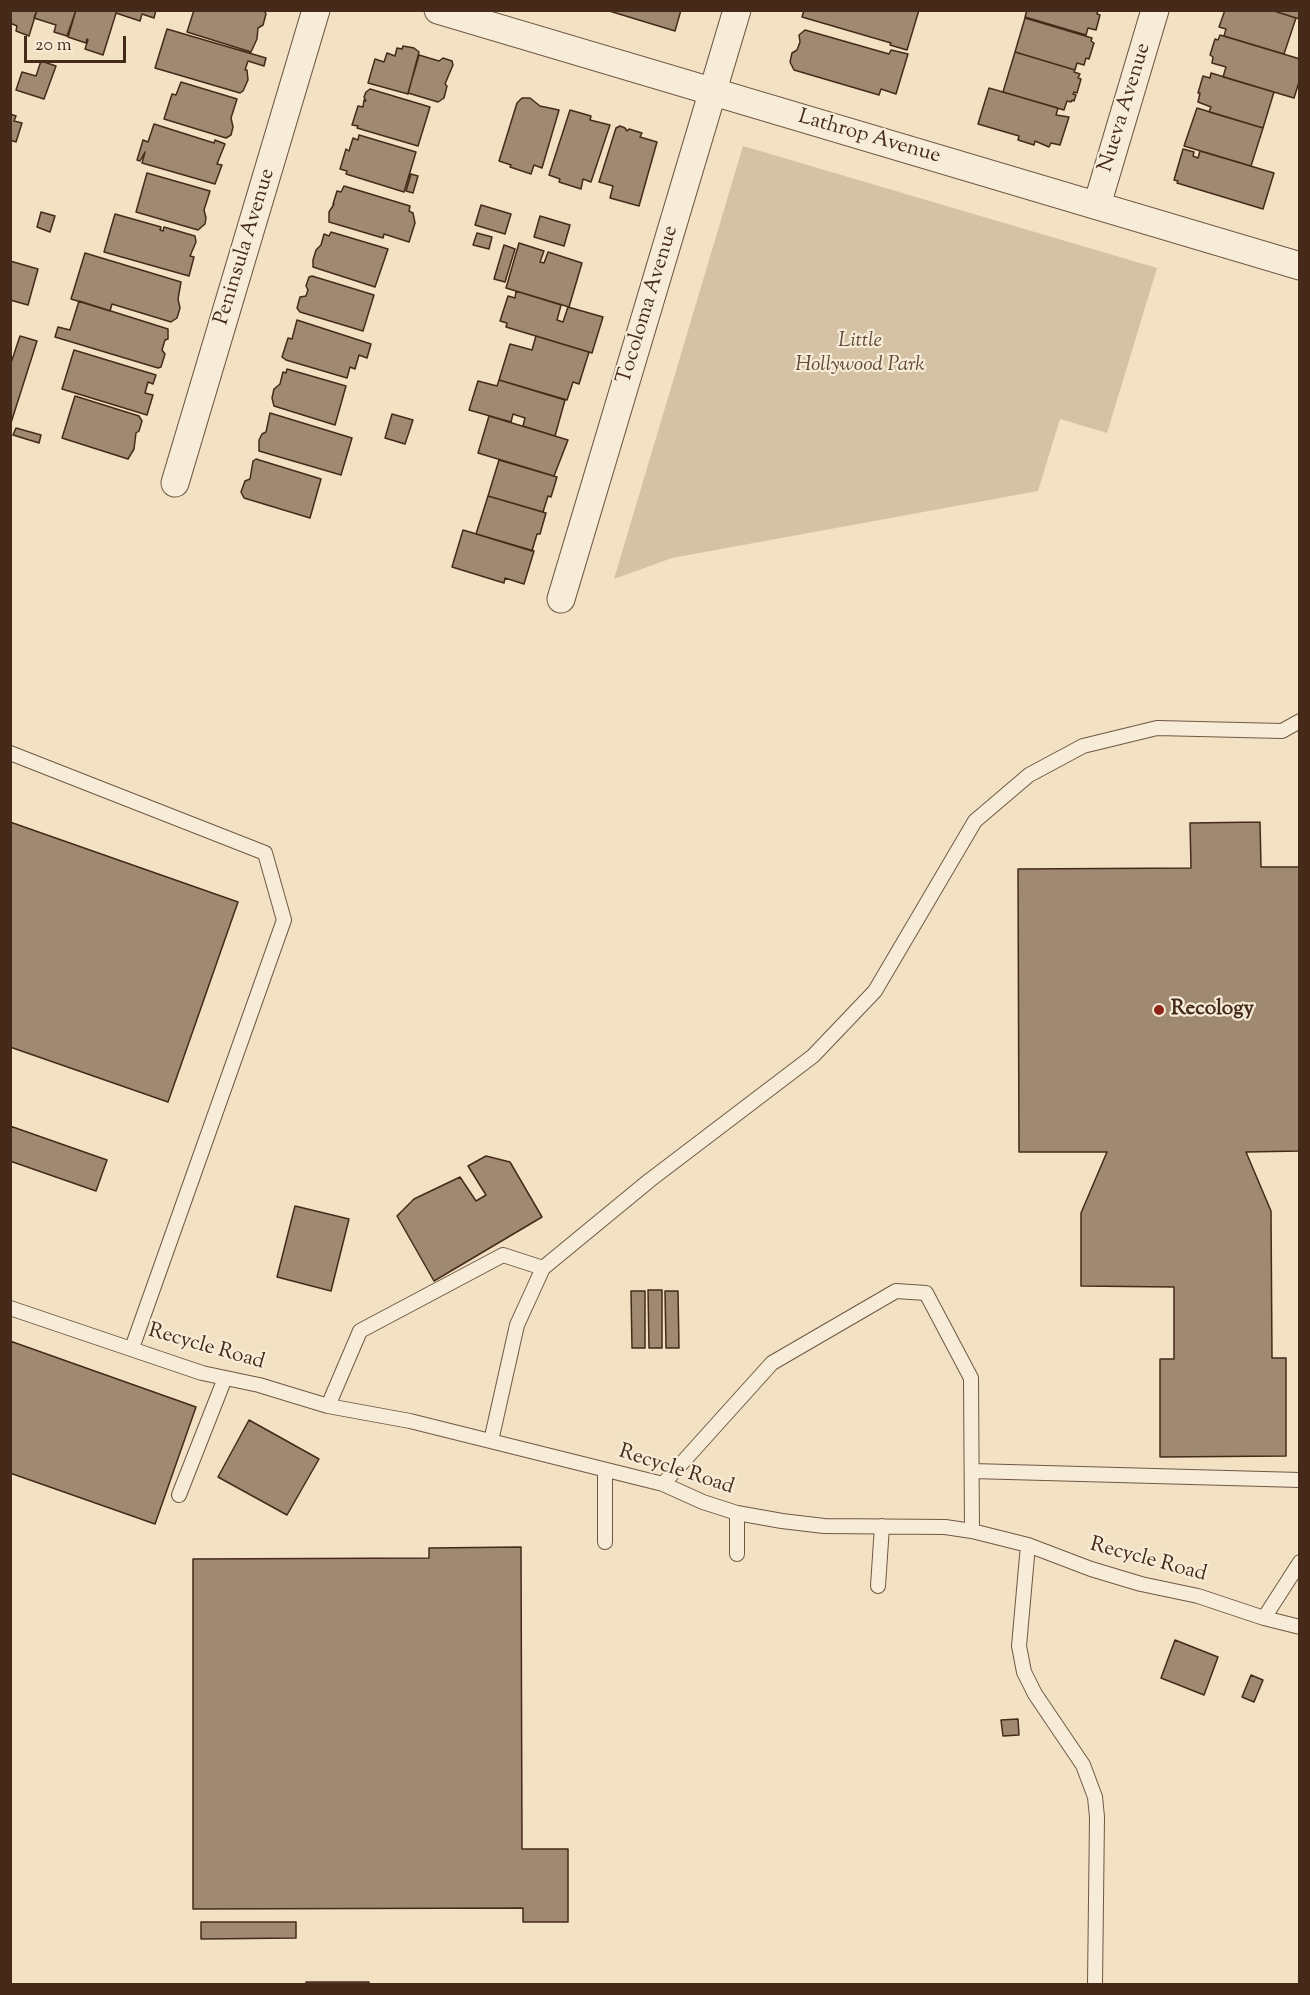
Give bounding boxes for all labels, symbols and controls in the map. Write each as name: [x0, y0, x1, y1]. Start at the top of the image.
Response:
scale bar: [27, 24, 129, 62]
text: 20 m: [35, 33, 72, 59]
street label: Nueva Avenue: [1094, 40, 1158, 176]
street label: Lathrop Avenue: [795, 106, 943, 170]
street label: Peninsula Avenue: [210, 166, 282, 328]
street label: Tocoloma Avenue: [613, 223, 685, 387]
park label: Little Hollywood Park: [795, 329, 925, 379]
place label: Recology: [1171, 997, 1254, 1023]
marker: Recology: [1152, 1003, 1166, 1017]
street label: Recycle Road: [145, 1319, 267, 1377]
street label: Recycle Road: [615, 1441, 737, 1501]
street label: Recycle Road: [1087, 1533, 1209, 1589]

